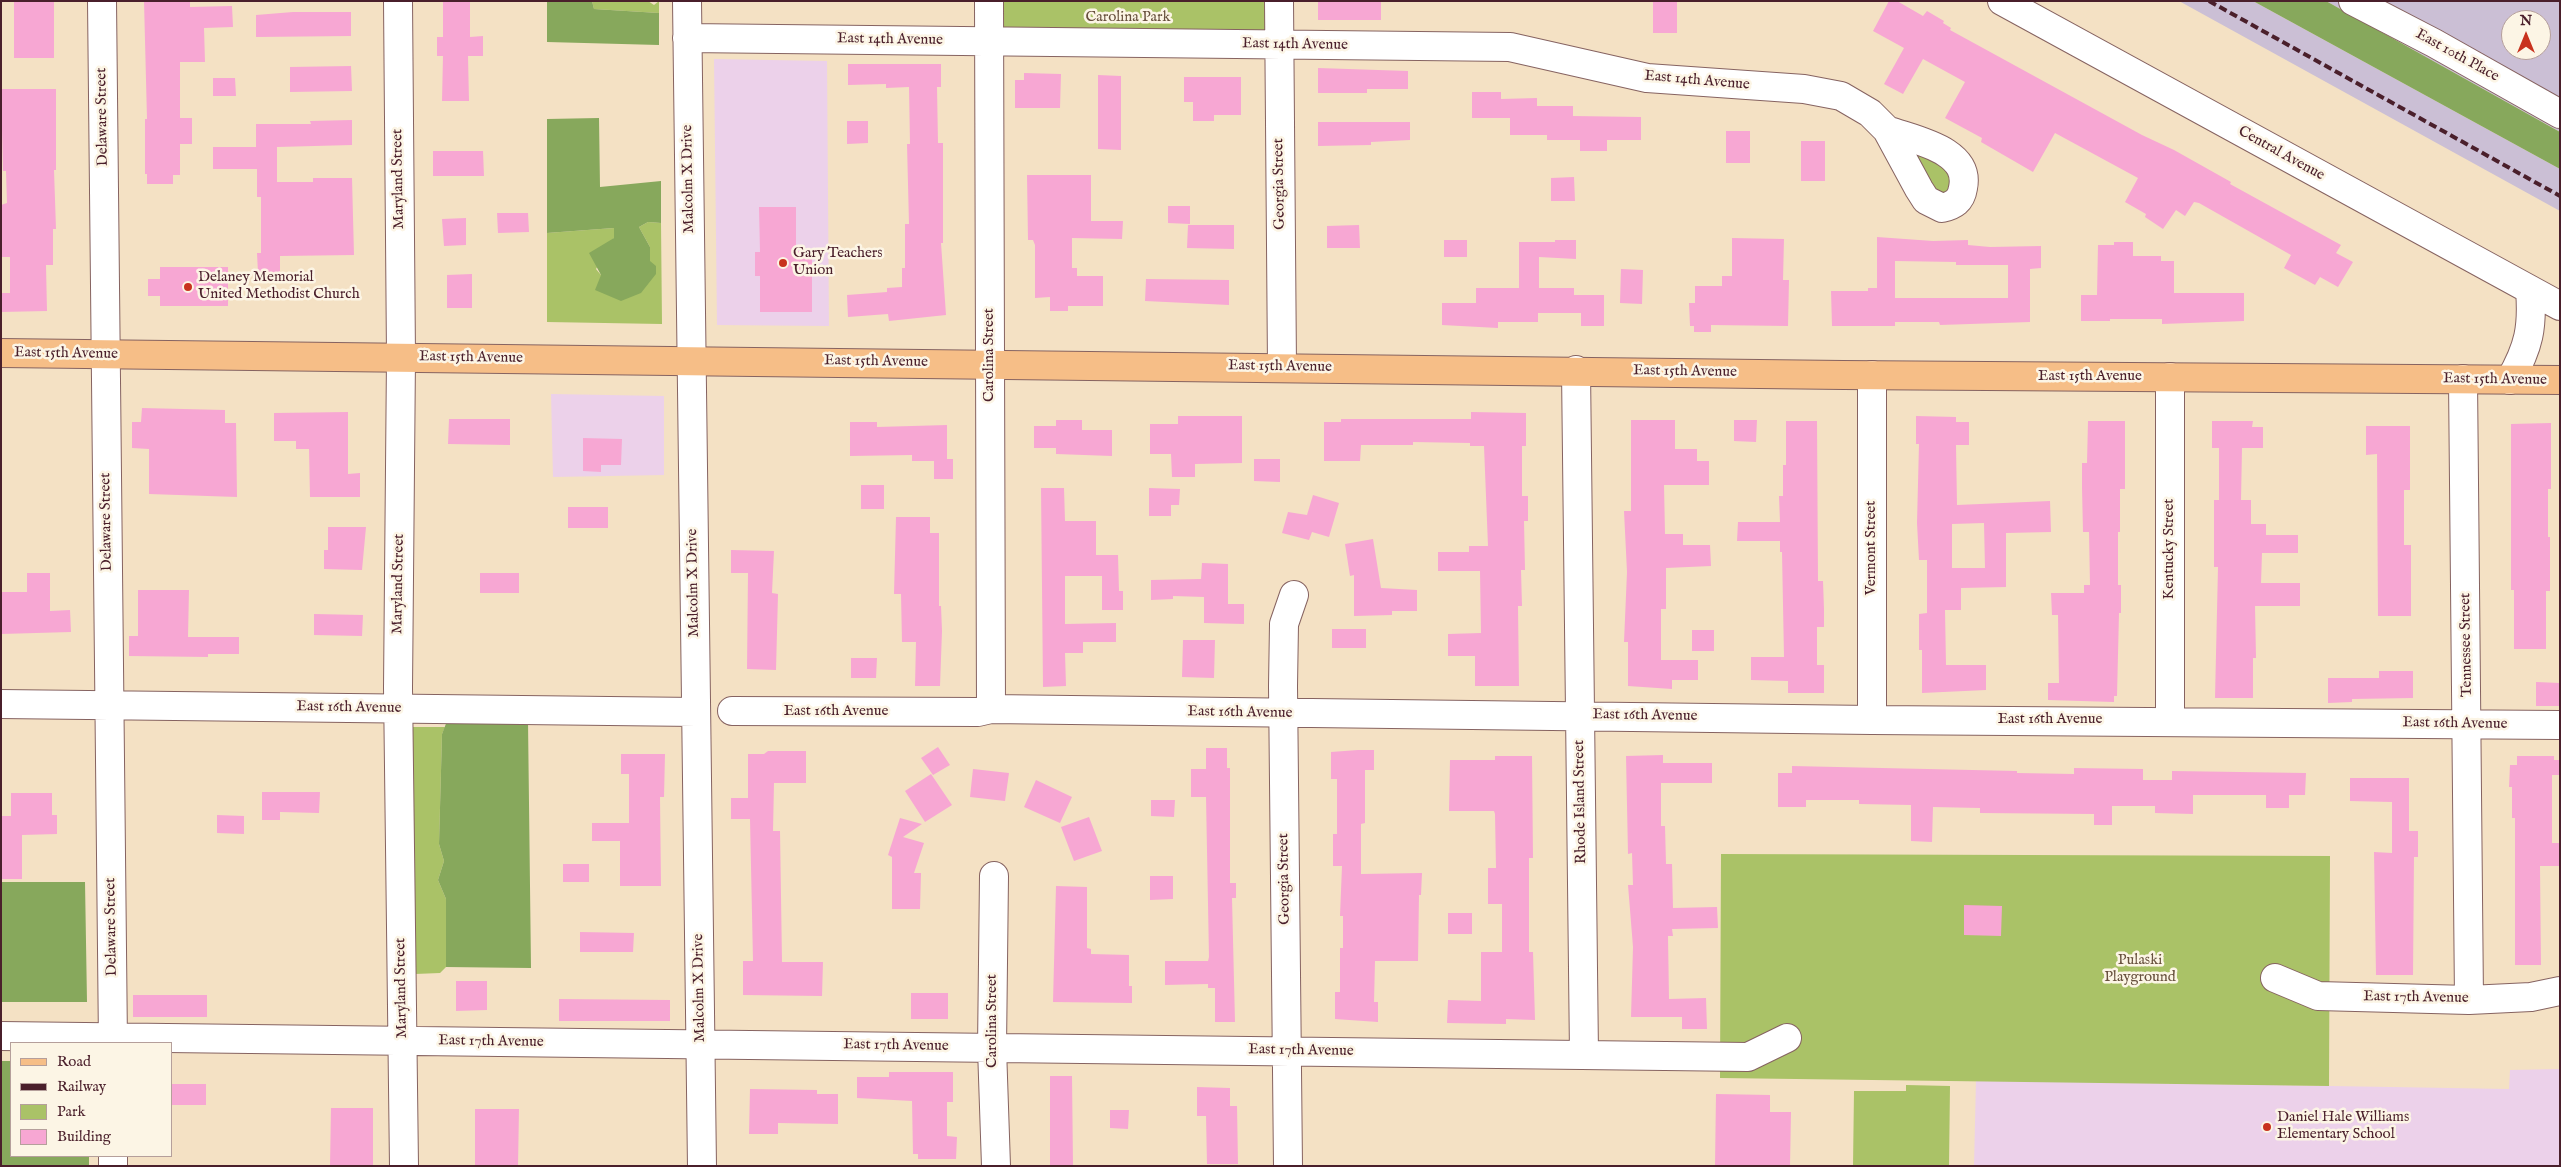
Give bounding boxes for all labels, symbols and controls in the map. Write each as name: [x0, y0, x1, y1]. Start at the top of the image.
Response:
park label: Carolina Park: [1085, 9, 1171, 27]
north arrow: [2501, 10, 2551, 60]
text: N: [2520, 12, 2532, 30]
street label: East 10th Place: [2412, 26, 2502, 86]
street label: East 14th Avenue: [837, 30, 943, 50]
street label: East 14th Avenue: [1242, 35, 1348, 55]
street label: East 14th Avenue: [1644, 67, 1750, 95]
street label: Delaware Street: [93, 68, 113, 166]
street label: Central Avenue: [2235, 123, 2327, 185]
street label: Malcolm X Drive: [679, 125, 699, 233]
street label: Maryland Street: [389, 129, 409, 229]
street label: Georgia Street: [1270, 138, 1290, 230]
place label: Gary Teachers Union: [793, 245, 883, 280]
marker: Gary Teachers Union: [777, 257, 789, 269]
place label: Delaney Memorial United Methodist Church: [198, 269, 360, 304]
marker: Delaney Memorial United Methodist Church: [182, 281, 194, 293]
street label: Carolina Street: [981, 308, 999, 402]
street label: East 15th Avenue: [14, 344, 118, 364]
street label: East 15th Avenue: [419, 348, 523, 368]
street label: East 15th Avenue: [824, 352, 928, 372]
street label: East 15th Avenue: [1228, 357, 1332, 377]
street label: East 15th Avenue: [1633, 362, 1737, 382]
street label: East 15th Avenue: [2038, 368, 2142, 386]
street label: East 15th Avenue: [2443, 370, 2547, 390]
street label: Delaware Street: [97, 473, 117, 571]
street label: Kentucky Street: [2161, 499, 2179, 599]
street label: Vermont Street: [1863, 501, 1881, 595]
street label: Malcolm X Drive: [684, 529, 704, 637]
street label: Maryland Street: [389, 534, 409, 634]
street label: Tennessee Street: [2457, 593, 2477, 697]
street label: East 16th Avenue: [296, 698, 402, 718]
street label: East 16th Avenue: [784, 703, 888, 721]
street label: East 16th Avenue: [1187, 703, 1293, 723]
street label: East 16th Avenue: [1592, 706, 1698, 726]
street label: East 16th Avenue: [1998, 711, 2102, 729]
street label: East 16th Avenue: [2402, 714, 2508, 734]
street label: Rhode Island Street: [1571, 740, 1591, 864]
street label: Georgia Street: [1275, 833, 1295, 925]
street label: Delaware Street: [102, 878, 122, 976]
street label: Malcolm X Drive: [690, 934, 710, 1042]
street label: Maryland Street: [392, 938, 412, 1038]
park label: Pulaski Playground: [2104, 952, 2176, 987]
street label: Carolina Street: [984, 974, 1002, 1068]
street label: East 17th Avenue: [2363, 988, 2469, 1008]
street label: East 17th Avenue: [438, 1032, 544, 1052]
street label: East 17th Avenue: [843, 1036, 949, 1056]
street label: East 17th Avenue: [1248, 1041, 1354, 1061]
legend: [10, 1042, 172, 1157]
text: Road: [57, 1052, 91, 1071]
text: Railway: [57, 1077, 106, 1096]
text: Park: [57, 1102, 86, 1121]
place label: Daniel Hale Williams Elementary School: [2277, 1109, 2409, 1144]
marker: Daniel Hale Williams Elementary School: [2261, 1121, 2273, 1133]
text: Building: [57, 1127, 111, 1146]

